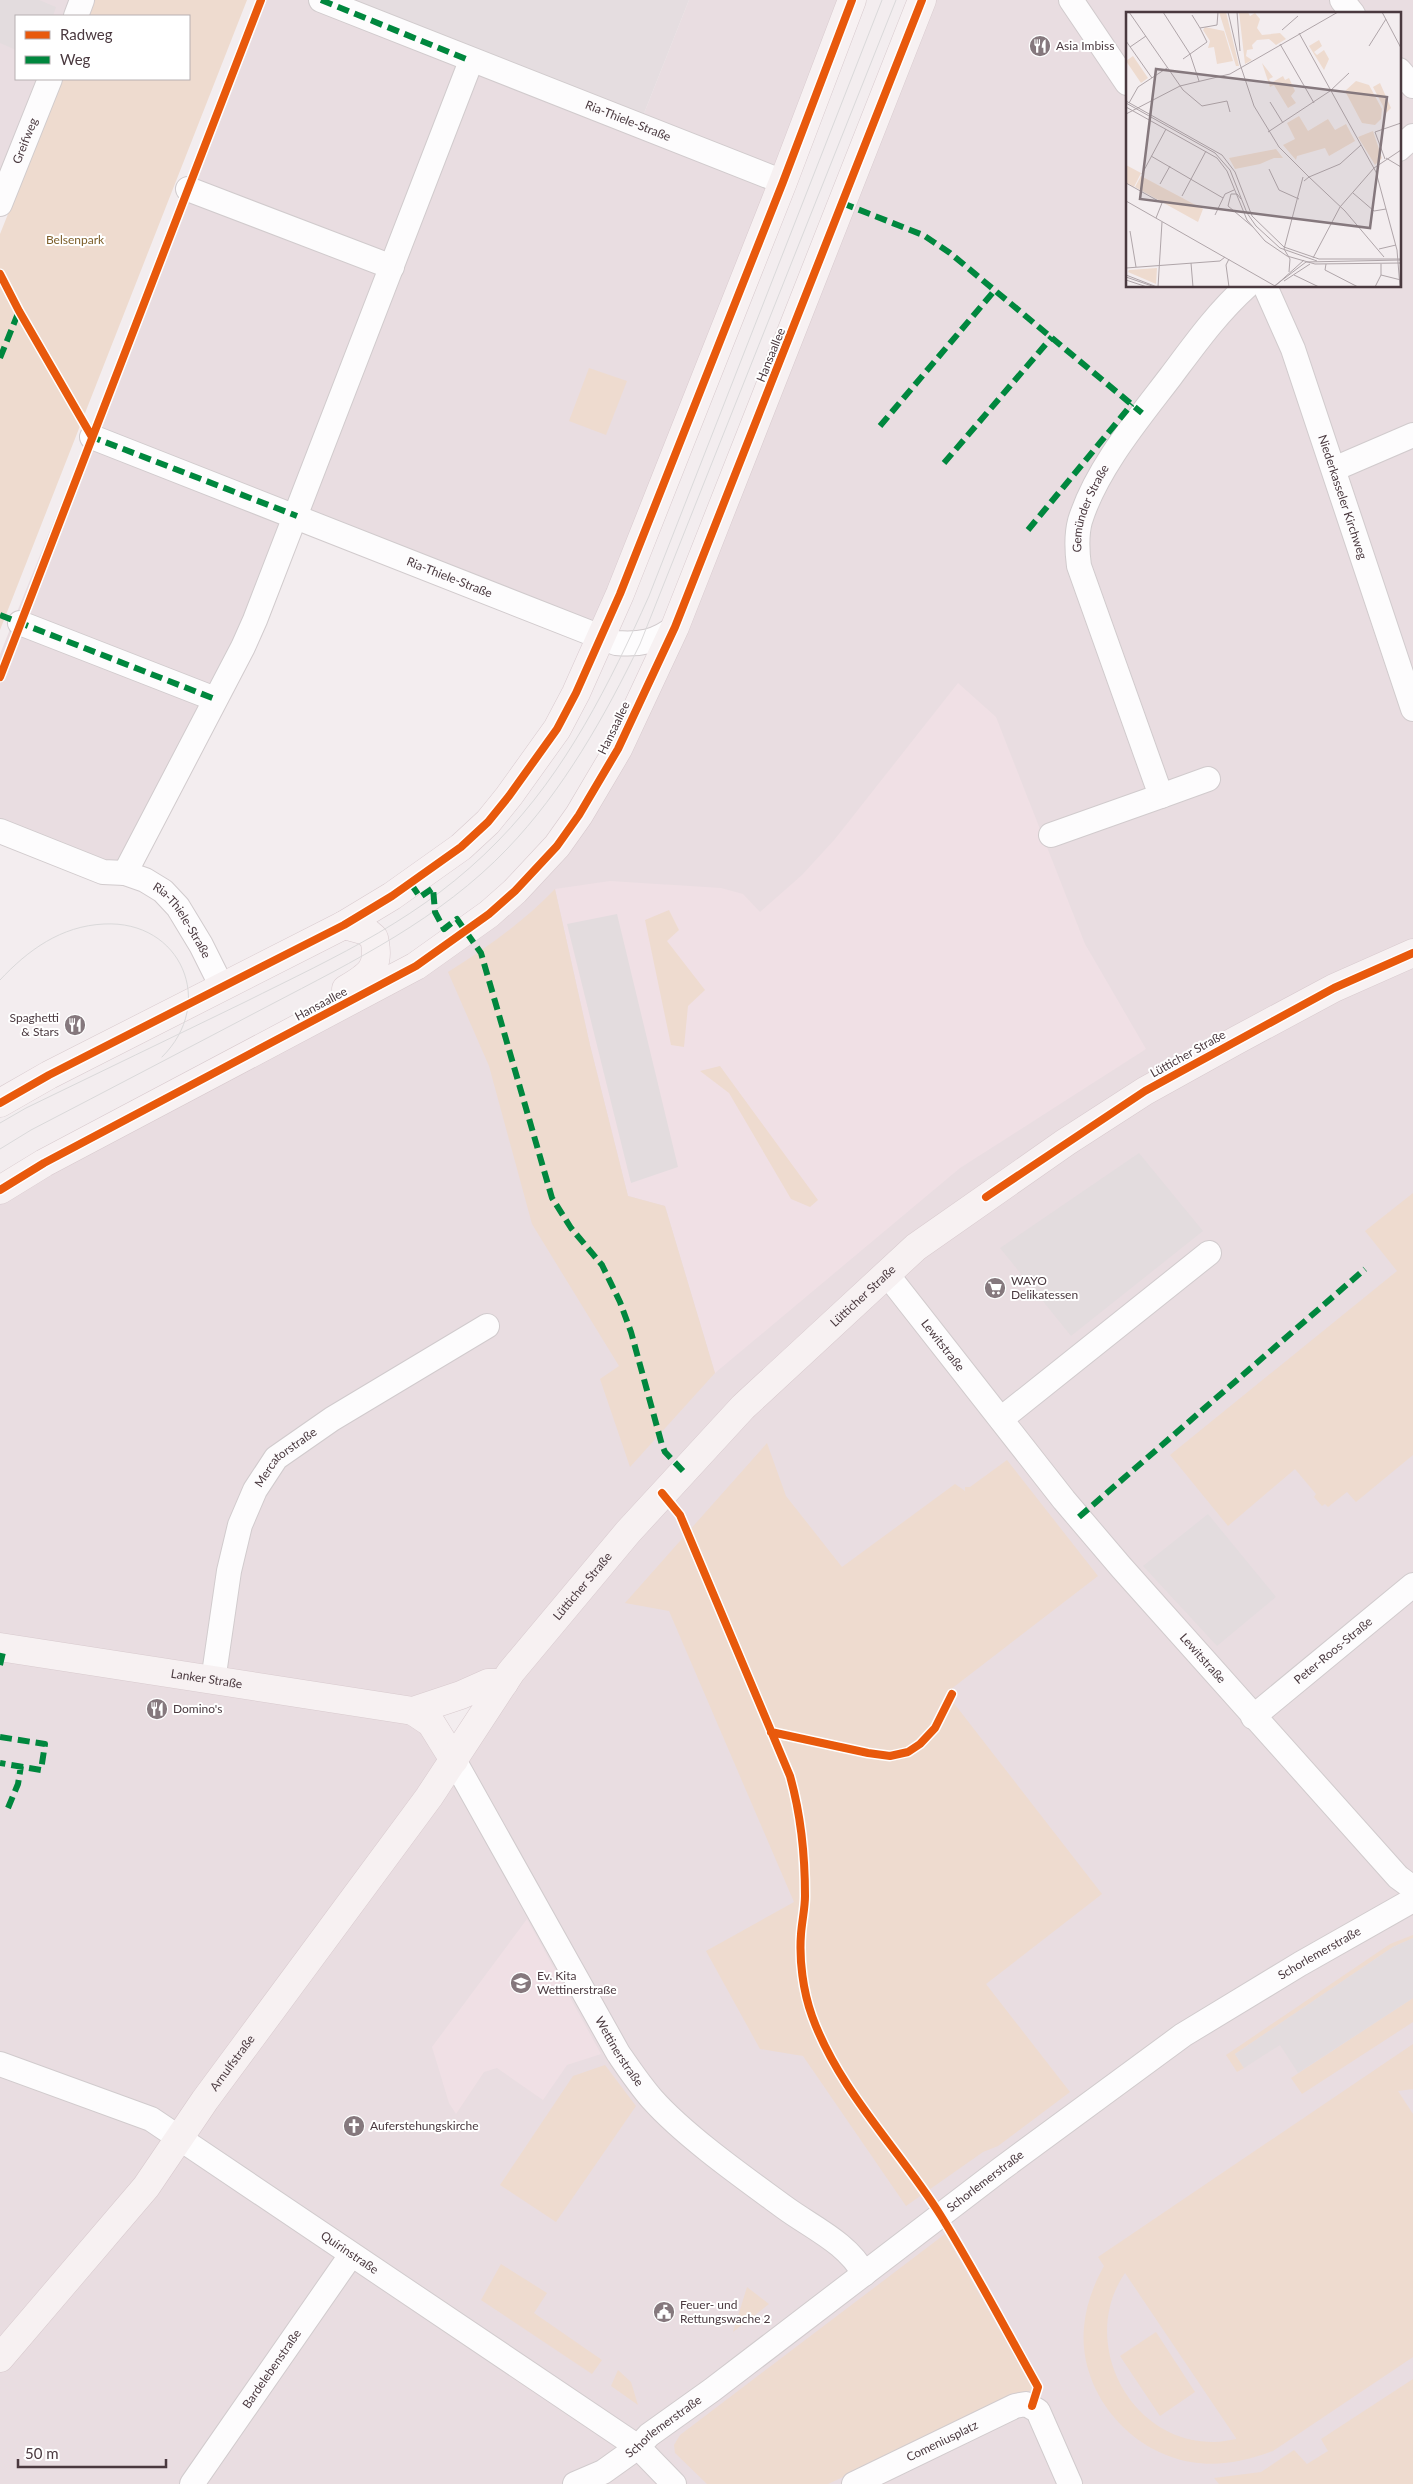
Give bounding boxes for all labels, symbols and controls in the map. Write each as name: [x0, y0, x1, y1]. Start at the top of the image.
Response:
inset map: [1126, 12, 1400, 288]
legend: [15, 15, 190, 80]
text: Radweg: [60, 25, 113, 43]
restaurant icon: Asia Imbiss: [1028, 34, 1052, 58]
place label: Asia Imbiss: [1056, 38, 1114, 53]
text: Weg: [60, 50, 91, 68]
street label: Ria-Thiele-Straße: [583, 97, 673, 144]
street label: Greifweg: [9, 116, 41, 166]
park label: Belsenpark: [46, 232, 105, 247]
street label: Hansaallee: [753, 326, 788, 384]
street label: Niederkasseler Kirchweg: [1315, 433, 1371, 561]
street label: Gemünder Straße: [1069, 462, 1112, 553]
street label: Ria-Thiele-Straße: [405, 553, 495, 601]
street label: Hansaallee: [594, 699, 633, 757]
street label: Ria-Thiele-Straße: [150, 879, 214, 961]
street label: Hansaallee: [292, 984, 349, 1024]
place label: Spaghetti & Stars: [10, 1010, 59, 1039]
restaurant icon: Spaghetti & Stars: [63, 1013, 87, 1037]
street label: Lütticher Straße: [1148, 1027, 1228, 1080]
street label: Lütticher Straße: [827, 1262, 898, 1330]
place label: WAYO Delikatessen: [1011, 1273, 1078, 1302]
supermarket icon: WAYO Delikatessen: [983, 1276, 1007, 1300]
street label: Lewitstraße: [918, 1316, 968, 1374]
street label: Mercatorstraße: [251, 1424, 319, 1490]
street label: Lütticher Straße: [550, 1549, 615, 1623]
street label: Peter-Roos-Straße: [1291, 1614, 1375, 1687]
street label: Lewitstraße: [1177, 1630, 1229, 1686]
street label: Lanker Straße: [170, 1666, 243, 1691]
restaurant icon: Domino's: [145, 1697, 169, 1721]
place label: Domino's: [173, 1701, 222, 1716]
street label: Schorlemerstraße: [1275, 1923, 1363, 1983]
place label: Ev. Kita Wettinerstraße: [537, 1968, 617, 1997]
school or university icon: Ev. Kita Wettinerstraße: [509, 1971, 533, 1995]
street label: Wettinerstraße: [592, 2014, 647, 2089]
street label: Arnulfstraße: [206, 2032, 258, 2094]
church icon: Auferstehungskirche: [342, 2114, 366, 2138]
place label: Auferstehungskirche: [370, 2118, 479, 2133]
street label: Schorlemerstraße: [943, 2147, 1026, 2215]
street label: Quirinstraße: [318, 2228, 381, 2277]
place label: Feuer- und Rettungswache 2: [680, 2297, 771, 2326]
public building icon: Feuer- und Rettungswache 2: [652, 2300, 676, 2324]
street label: Bardelebenstraße: [239, 2326, 304, 2411]
street label: Schorlemerstraße: [622, 2392, 704, 2461]
street label: Comeniusplatz: [904, 2417, 981, 2465]
scale bar: [18, 2436, 165, 2468]
text: 50 m: [25, 2444, 59, 2462]

